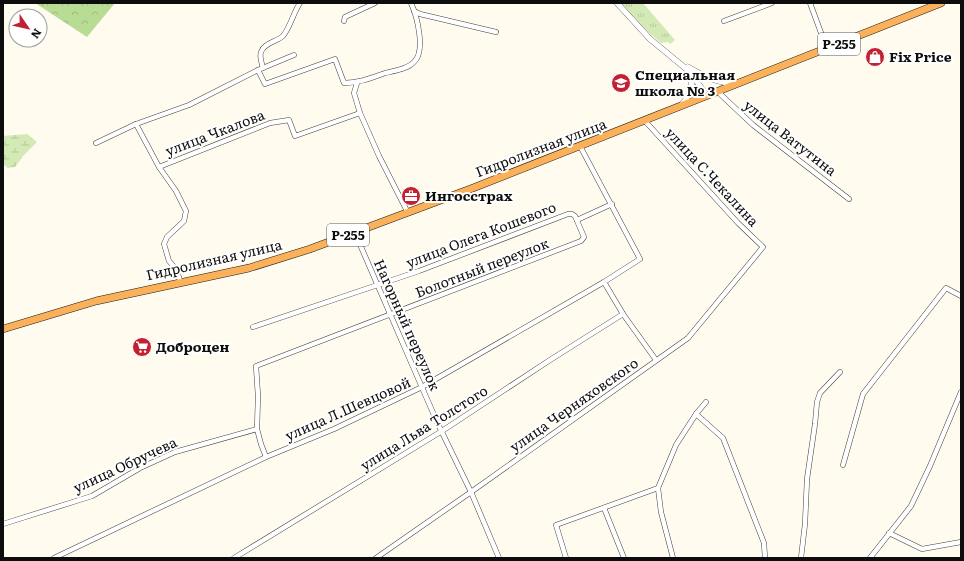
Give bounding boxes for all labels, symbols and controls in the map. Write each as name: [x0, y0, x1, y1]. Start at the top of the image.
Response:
north arrow: [8, 8, 48, 48]
text: N: [28, 26, 46, 42]
road number: Р-255: [818, 33, 860, 55]
shop icon: Fix Price: [864, 46, 886, 68]
place label: Fix Price: [889, 46, 952, 66]
place label: Специальная школа № 3: [635, 64, 735, 100]
school or university icon: Специальная школа № 3: [610, 72, 632, 94]
street label: улица Ватутина: [740, 95, 842, 180]
street label: улица Чкалова: [162, 104, 268, 160]
street label: Гидролизная улица: [472, 113, 609, 181]
street label: улица С.Чекалина: [662, 122, 764, 230]
office icon: Ингосстрах: [400, 185, 422, 207]
place label: Ингосстрах: [425, 185, 513, 205]
street label: улица Олега Кошевого: [403, 196, 559, 272]
road number: Р-255: [327, 224, 369, 246]
street label: Болотный переулок: [412, 232, 552, 302]
street label: Гидролизная улица: [144, 234, 284, 284]
street label: Нагорный переулок: [370, 256, 446, 394]
supermarket icon: Доброцен: [131, 336, 153, 358]
place label: Доброцен: [156, 336, 229, 356]
street label: улица Черняховского: [505, 352, 642, 456]
street label: улица Л.Шевцовой: [282, 371, 414, 445]
street label: улица Льва Толстого: [356, 380, 491, 475]
street label: улица Обручева: [69, 431, 180, 497]

